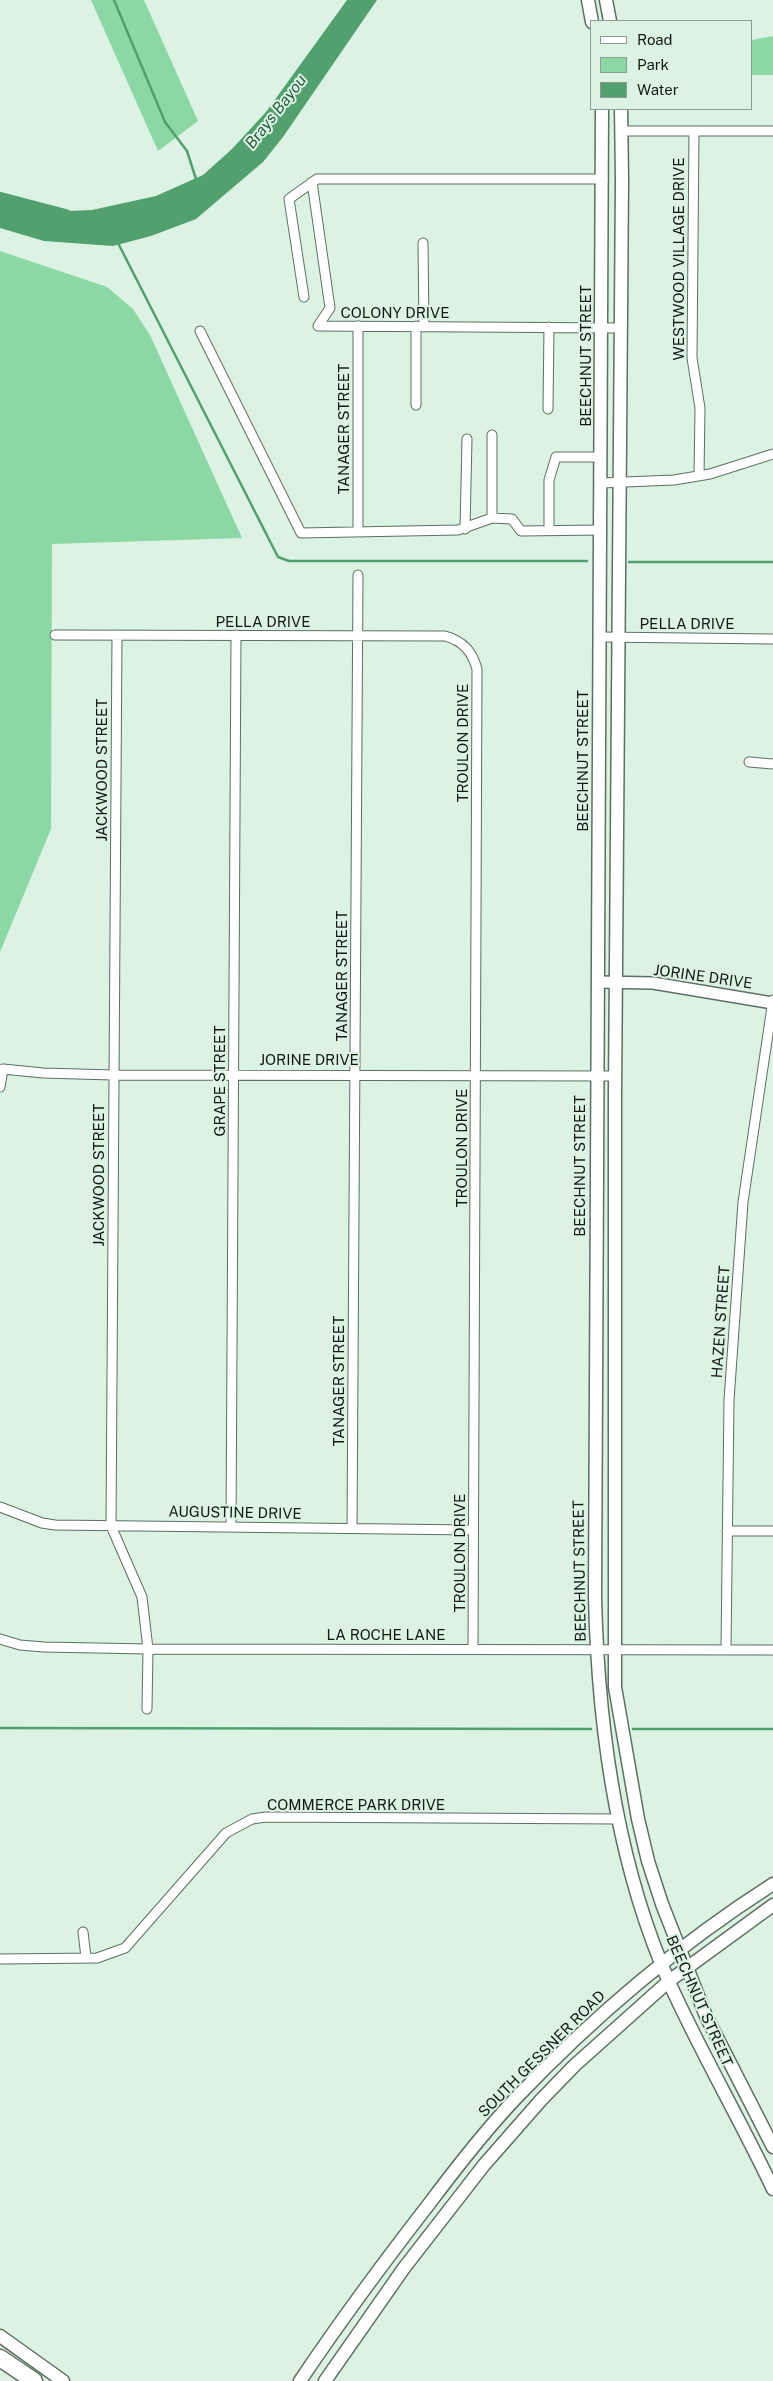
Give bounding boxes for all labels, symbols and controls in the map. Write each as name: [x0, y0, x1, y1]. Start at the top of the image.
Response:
legend: [590, 20, 753, 110]
text: Road: [637, 31, 673, 48]
text: Park: [637, 56, 669, 73]
water label: Brays Bayou: [241, 71, 311, 153]
text: Water: [637, 81, 679, 98]
street label: WESTWOOD VILLAGE DRIVE: [670, 157, 688, 361]
street label: BEECHNUT STREET: [577, 285, 595, 427]
street label: COLONY DRIVE: [341, 304, 449, 322]
street label: TANAGER STREET: [335, 364, 353, 494]
street label: PELLA DRIVE: [216, 613, 310, 631]
street label: PELLA DRIVE: [640, 615, 734, 633]
street label: TROULON DRIVE: [454, 684, 472, 802]
street label: BEECHNUT STREET: [574, 690, 592, 832]
street label: JACKWOOD STREET: [93, 699, 111, 841]
street label: TANAGER STREET: [333, 911, 351, 1041]
street label: JORINE DRIVE: [652, 961, 754, 993]
street label: GRAPE STREET: [211, 1025, 229, 1137]
street label: JORINE DRIVE: [259, 1051, 359, 1069]
street label: TROULON DRIVE: [453, 1089, 471, 1207]
street label: BEECHNUT STREET: [571, 1095, 589, 1237]
street label: JACKWOOD STREET: [90, 1104, 108, 1246]
street label: HAZEN STREET: [708, 1265, 734, 1379]
street label: TANAGER STREET: [330, 1316, 348, 1446]
street label: TROULON DRIVE: [451, 1494, 469, 1612]
street label: BEECHNUT STREET: [570, 1500, 590, 1642]
street label: AUGUSTINE DRIVE: [168, 1503, 302, 1523]
street label: LA ROCHE LANE: [326, 1626, 446, 1644]
street label: COMMERCE PARK DRIVE: [267, 1796, 445, 1814]
street label: BEECHNUT STREET: [662, 1933, 736, 2069]
street label: SOUTH GESSNER ROAD: [475, 1987, 609, 2121]

